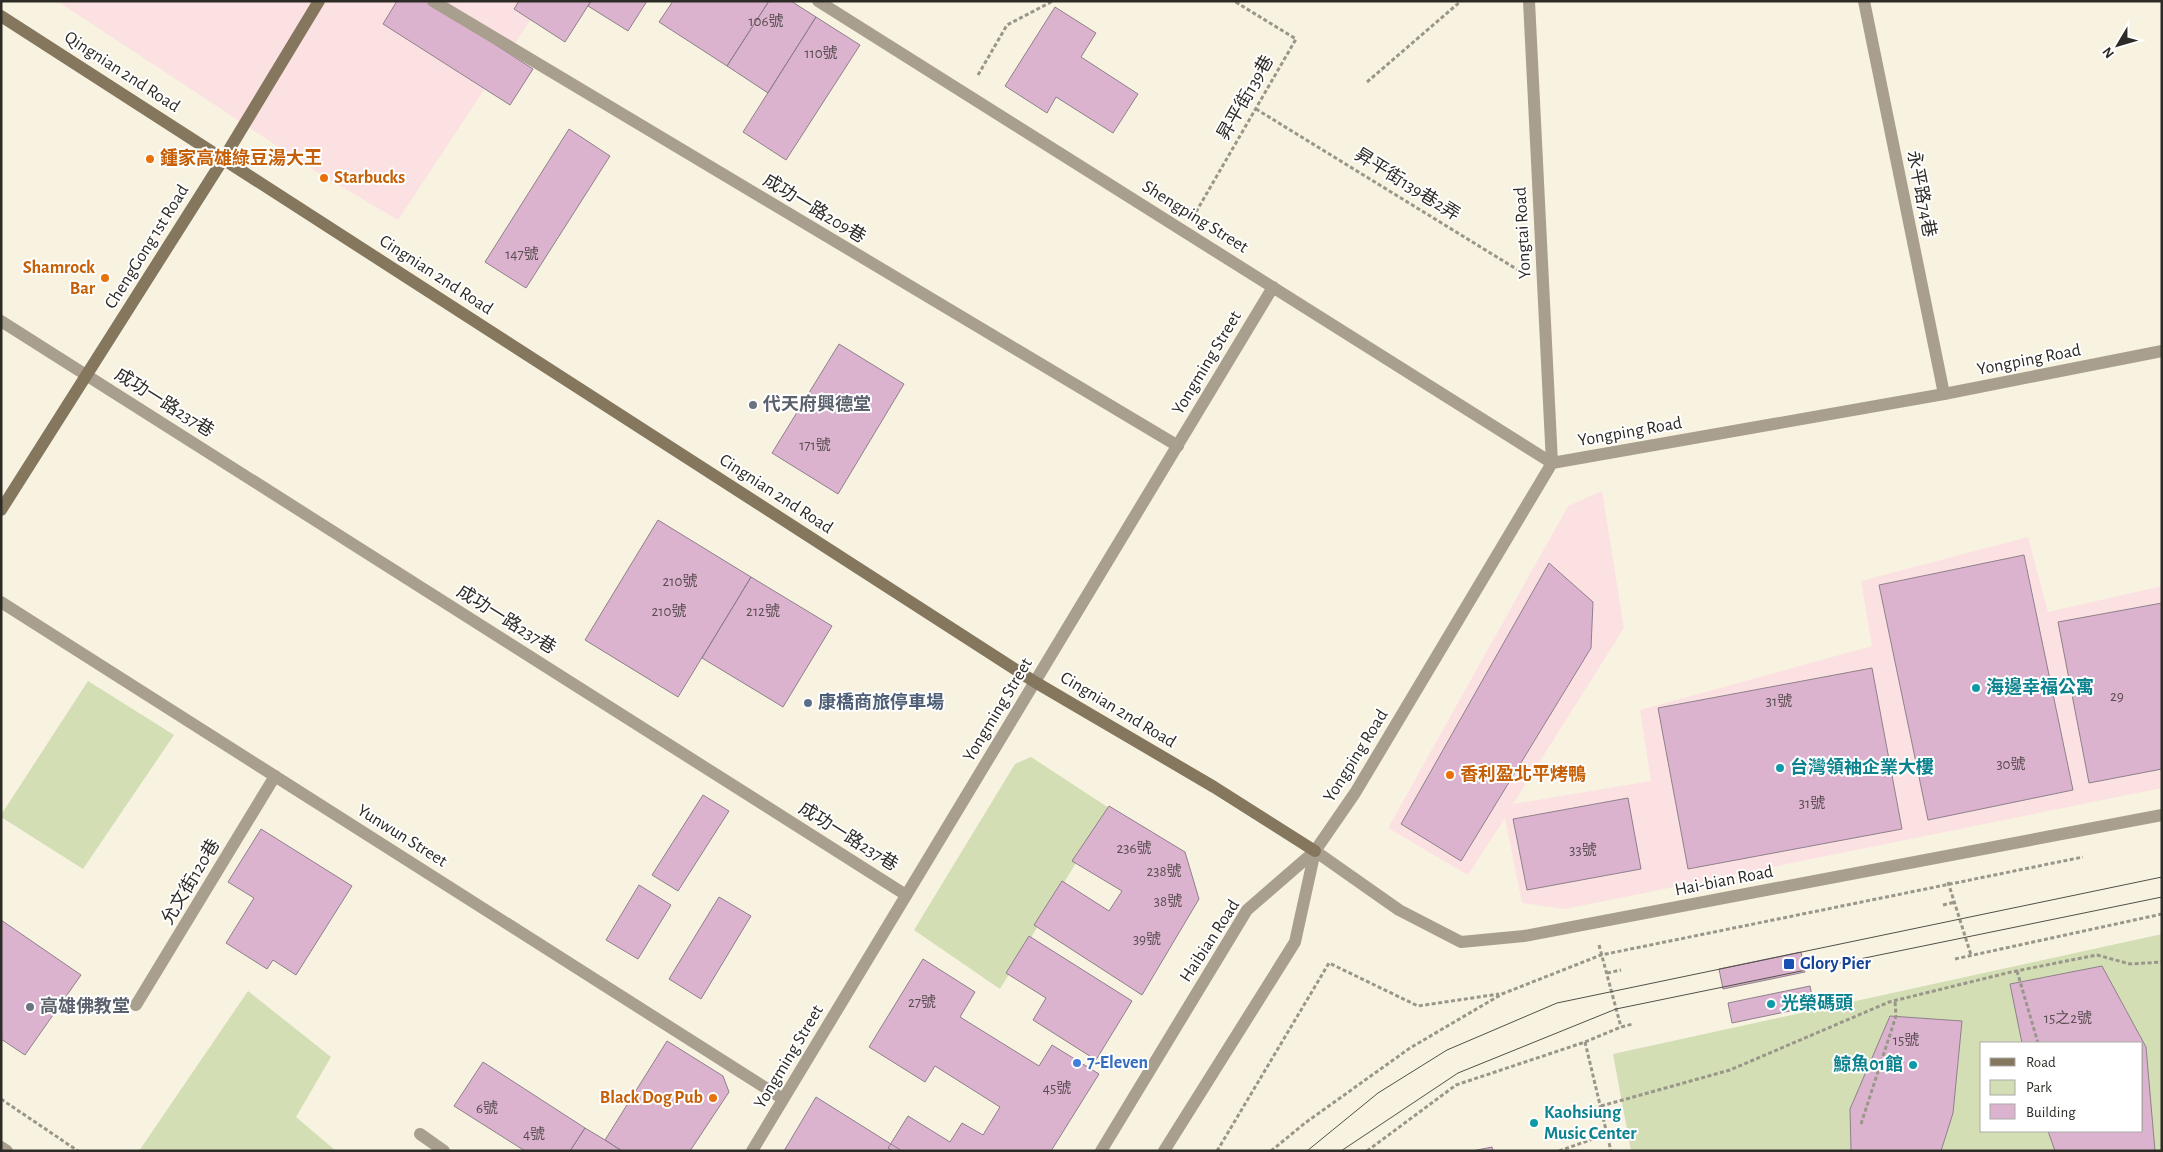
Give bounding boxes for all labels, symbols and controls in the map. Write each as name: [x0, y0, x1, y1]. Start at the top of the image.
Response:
house number: 106號: [748, 13, 784, 29]
north arrow: [2093, 20, 2143, 70]
street label: Qingnian 2nd Road: [61, 28, 183, 116]
text: N: [2100, 44, 2117, 61]
house number: 110號: [804, 45, 838, 61]
street label: 昇平街139巷: [1213, 52, 1277, 143]
street label: 昇平街139巷2弄: [1351, 144, 1464, 224]
place label: 鍾家高雄綠豆湯大王: [160, 147, 322, 168]
street label: 永平路74巷: [1904, 149, 1940, 239]
marker: 鍾家高雄綠豆湯大王: [144, 153, 156, 165]
place label: Starbucks: [334, 169, 405, 187]
street label: 成功一路209巷: [760, 170, 869, 247]
marker: Starbucks: [318, 172, 330, 184]
street label: Shengping Street: [1139, 177, 1251, 257]
street label: ChengGong 1st Road: [102, 182, 192, 312]
street label: Yongtai Road: [1512, 186, 1534, 280]
street label: Cingnian 2nd Road: [376, 232, 496, 318]
house number: 147號: [505, 246, 539, 262]
place label: Shamrock Bar: [23, 259, 96, 298]
marker: Shamrock Bar: [99, 272, 111, 284]
street label: Yongming Street: [1169, 308, 1245, 418]
street label: Yongping Road: [1976, 341, 2082, 379]
street label: 成功一路237巷: [111, 364, 218, 441]
place label: 代天府興德堂: [762, 394, 871, 414]
marker: 代天府興德堂: [747, 399, 759, 411]
street label: Yongping Road: [1577, 414, 1683, 450]
house number: 171號: [799, 437, 831, 453]
street label: Cingnian 2nd Road: [716, 451, 836, 537]
house number: 210號: [663, 573, 697, 589]
street label: 成功一路237巷: [453, 581, 560, 658]
house number: 210號: [652, 603, 686, 619]
house number: 212號: [746, 603, 780, 619]
street label: Yongming Street: [960, 655, 1036, 765]
street label: Cingnian 2nd Road: [1057, 668, 1179, 752]
place label: 海邊幸福公寓: [1986, 676, 2094, 697]
marker: 海邊幸福公寓: [1970, 682, 1982, 694]
house number: 29: [2110, 689, 2124, 704]
place label: 康橋商旅停車場: [818, 692, 944, 712]
house number: 31號: [1766, 693, 1792, 709]
marker: 康橋商旅停車場: [802, 697, 814, 709]
street label: Yongping Road: [1320, 707, 1392, 805]
house number: 30號: [1996, 756, 2026, 772]
place label: 台灣領袖企業大樓: [1790, 757, 1934, 777]
marker: 台灣領袖企業大樓: [1774, 762, 1786, 774]
place label: 香利盈北平烤鴨: [1460, 764, 1586, 784]
marker: 香利盈北平烤鴨: [1444, 769, 1456, 781]
house number: 31號: [1799, 795, 1825, 811]
street label: 成功一路237巷: [795, 798, 902, 875]
street label: Yunwun Street: [354, 801, 450, 871]
street label: 允文街120巷: [157, 835, 223, 928]
house number: 236號: [1116, 840, 1152, 856]
house number: 33號: [1569, 842, 1597, 858]
house number: 238號: [1146, 863, 1182, 879]
street label: Hai-bian Road: [1673, 863, 1775, 899]
house number: 38號: [1154, 893, 1182, 909]
street label: Haibian Road: [1177, 896, 1243, 986]
house number: 39號: [1133, 931, 1161, 947]
place label: Glory Pier: [1800, 955, 1871, 973]
marker: Glory Pier: [1782, 957, 1796, 971]
house number: 27號: [908, 994, 936, 1010]
place label: 光榮碼頭: [1781, 994, 1853, 1013]
place label: 高雄佛教堂: [40, 996, 130, 1016]
marker: 光榮碼頭: [1765, 998, 1777, 1010]
marker: 高雄佛教堂: [24, 1001, 36, 1013]
street label: Yongming Street: [751, 1002, 827, 1112]
house number: 15之2號: [2044, 1010, 2092, 1026]
house number: 15號: [1893, 1032, 1919, 1048]
legend: [1980, 1042, 2143, 1132]
place label: 鯨魚01館: [1833, 1053, 1903, 1074]
place label: 7-Eleven: [1087, 1054, 1148, 1072]
text: Road: [2026, 1055, 2056, 1070]
marker: 7-Eleven: [1071, 1057, 1083, 1069]
marker: 鯨魚01館: [1907, 1059, 1919, 1071]
house number: 45號: [1043, 1080, 1071, 1096]
text: Park: [2026, 1080, 2052, 1095]
place label: Black Dog Pub: [600, 1089, 703, 1107]
marker: Black Dog Pub: [707, 1092, 719, 1104]
house number: 6號: [476, 1100, 498, 1116]
place label: Kaohsiung Music Center: [1544, 1104, 1637, 1143]
text: Building: [2026, 1105, 2076, 1120]
marker: Kaohsiung Music Center: [1528, 1117, 1540, 1129]
house number: 4號: [523, 1126, 545, 1142]

